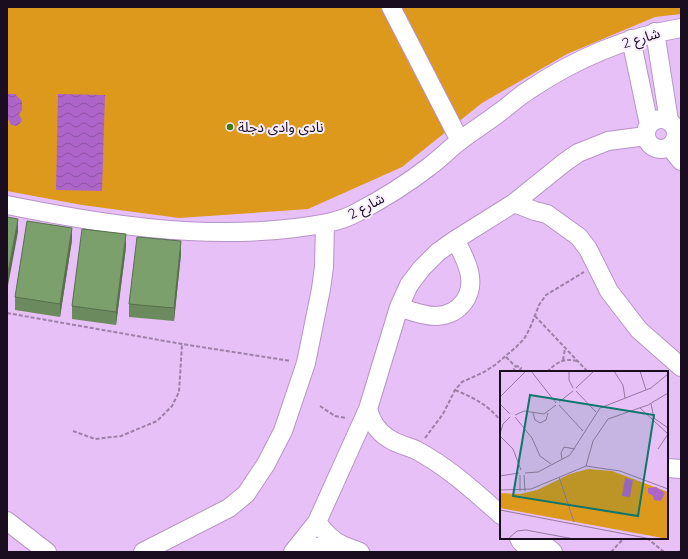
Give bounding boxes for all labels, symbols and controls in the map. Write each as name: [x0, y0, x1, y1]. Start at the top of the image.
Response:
street label: شارع 2: [620, 24, 663, 54]
place label: نادى وادى دجلة: [238, 118, 324, 136]
marker: نادى وادى دجلة: [225, 122, 235, 132]
street label: شارع 2: [345, 189, 388, 225]
inset map: [500, 371, 668, 539]

